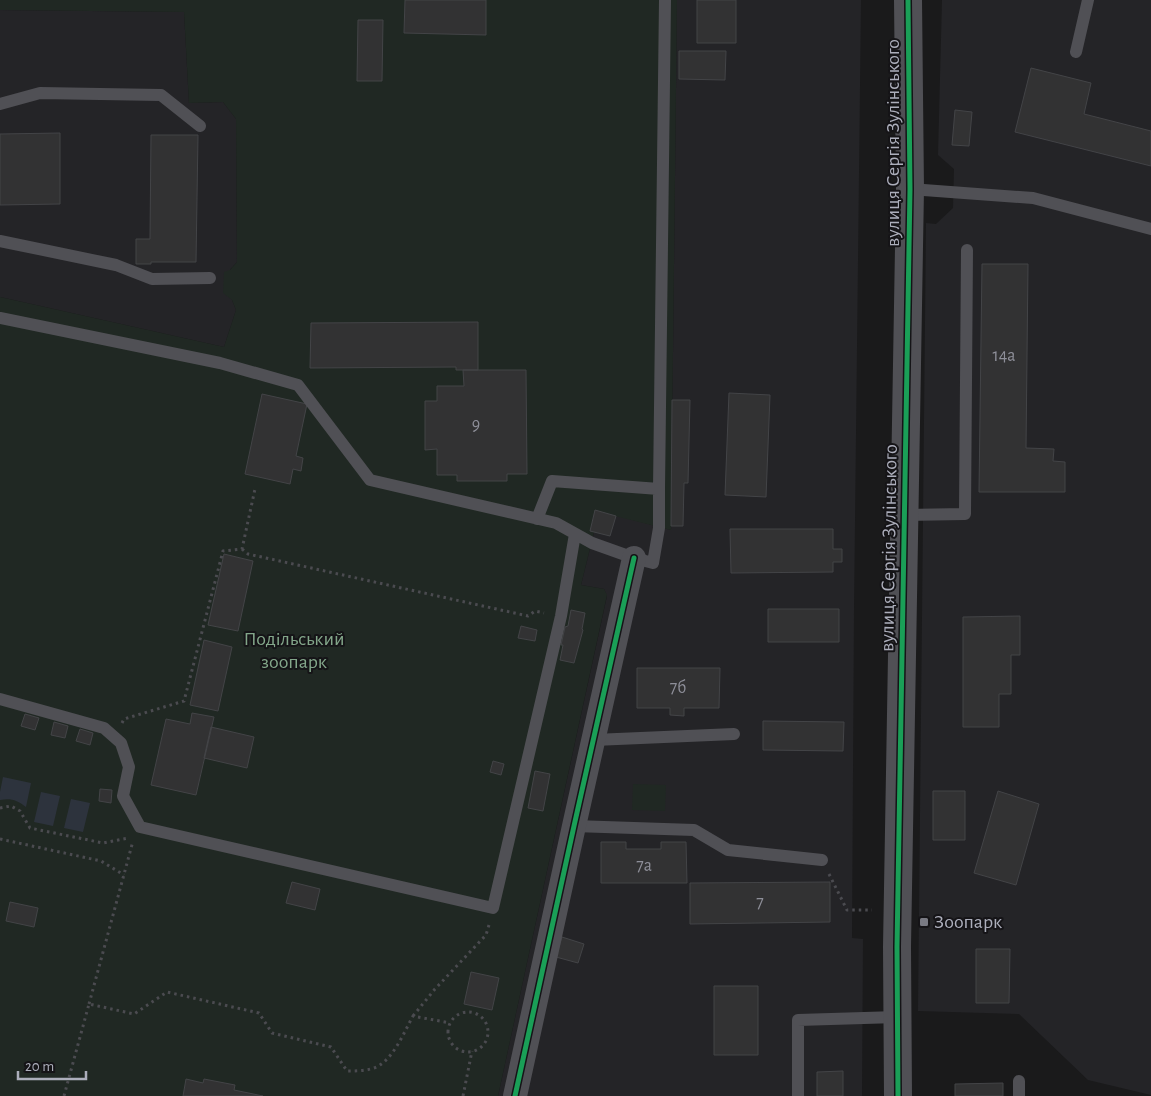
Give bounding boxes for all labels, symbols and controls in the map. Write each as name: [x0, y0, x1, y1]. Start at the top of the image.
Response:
street label: вулиця Сергія Зулінського: [883, 39, 903, 247]
house number: 14а: [992, 347, 1016, 365]
house number: 9: [472, 416, 480, 434]
street label: вулиця Сергія Зулінського: [877, 444, 901, 652]
park label: Подільський зоопарк: [243, 629, 345, 672]
house number: 7б: [670, 678, 686, 697]
house number: 7а: [636, 857, 652, 875]
house number: 7: [756, 894, 764, 912]
place label: Зоопарк: [934, 912, 1002, 932]
marker: Зоопарк: [918, 916, 930, 928]
scale bar: [18, 1048, 85, 1080]
text: 20 m: [25, 1059, 54, 1074]

